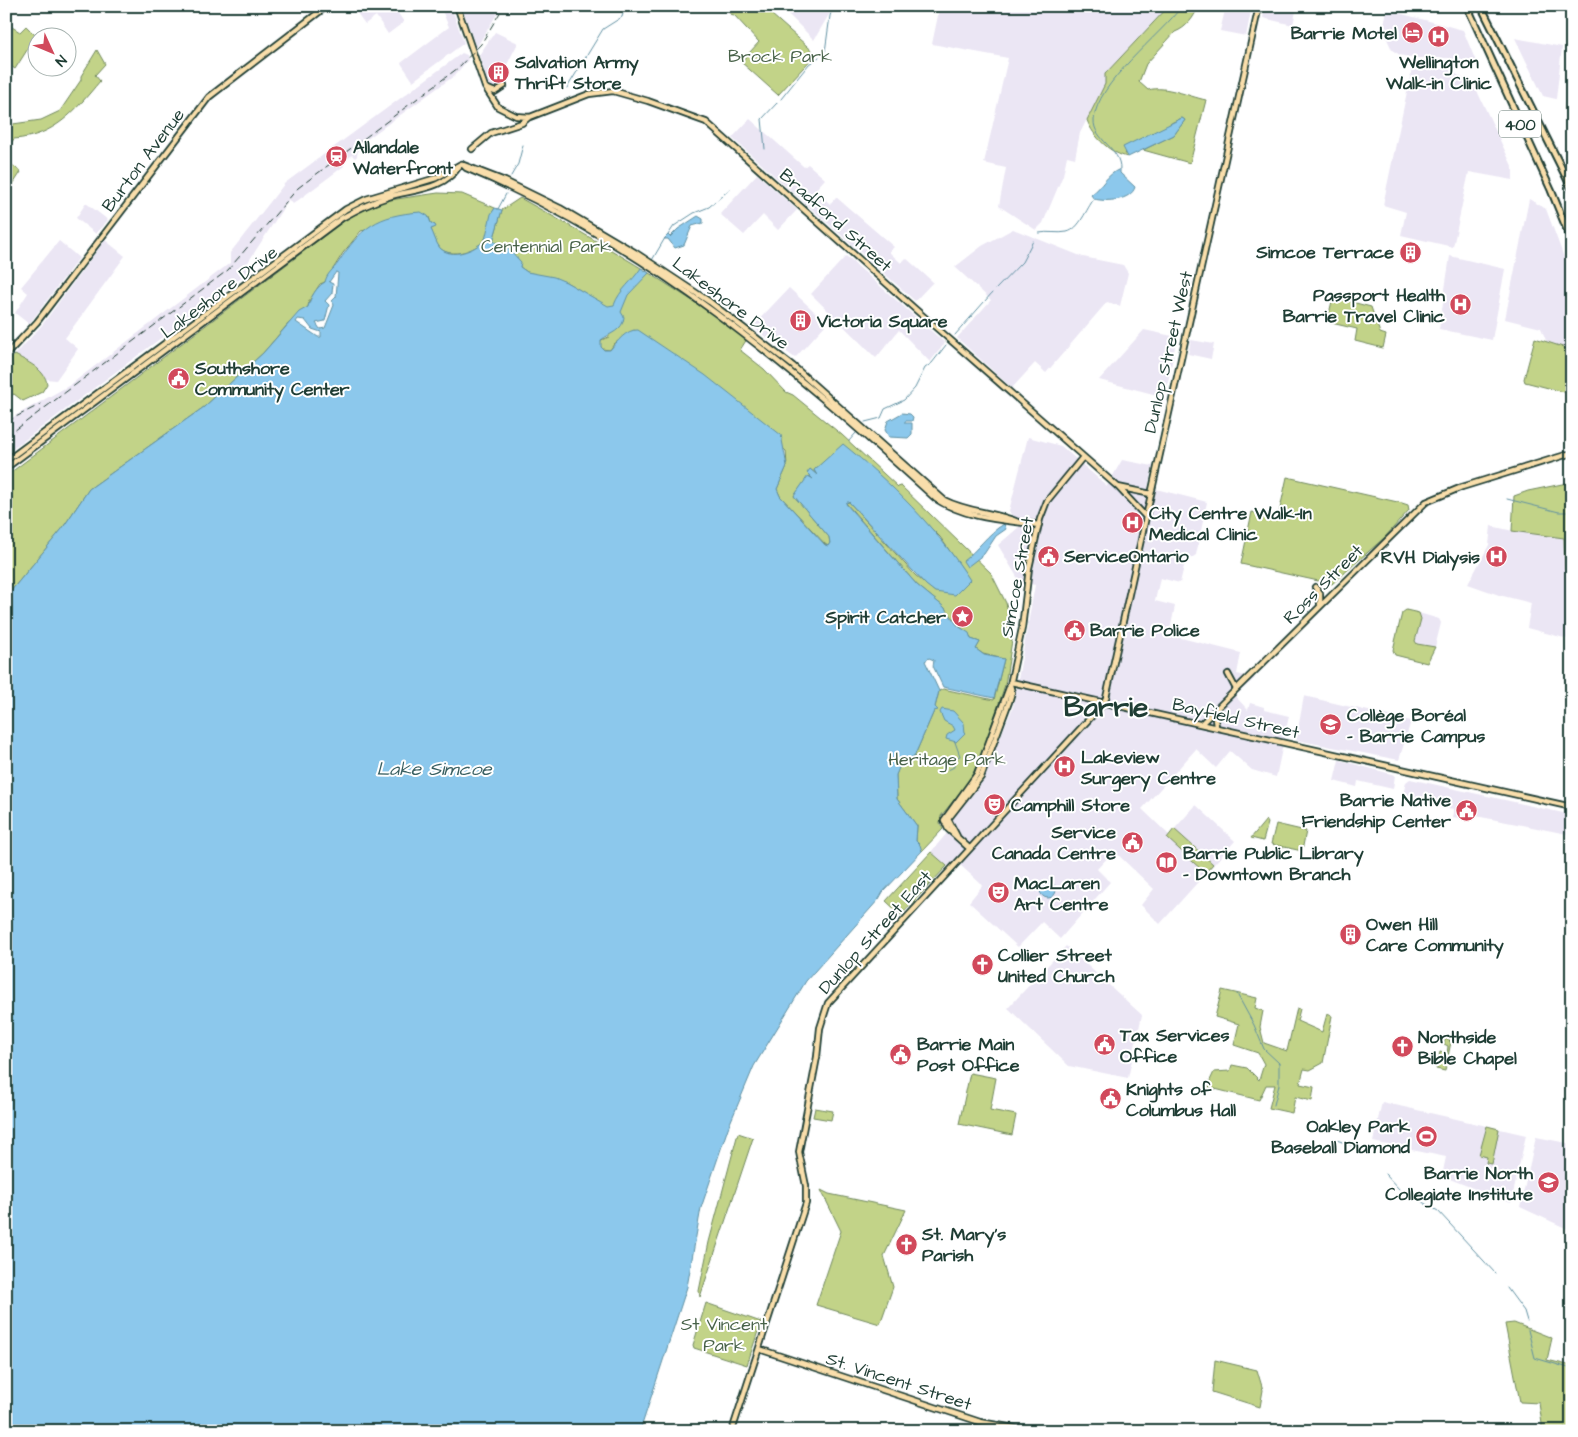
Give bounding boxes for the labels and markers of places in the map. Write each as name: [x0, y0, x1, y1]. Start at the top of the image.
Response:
place label: Barrie Motel: [1291, 21, 1397, 46]
hotel icon: Barrie Motel: [1401, 21, 1425, 45]
hospital icon: Wellington Walk-in Clinic: [1427, 25, 1451, 49]
place label: Salvation Army Thrift Store: [514, 50, 639, 96]
place label: Wellington Walk-in Clinic: [1385, 50, 1493, 96]
building icon: Salvation Army Thrift Store: [487, 60, 511, 84]
place label: Allandale Waterfront: [352, 135, 454, 181]
station icon: Allandale Waterfront: [325, 145, 349, 169]
place label: Simcoe Terrace: [1255, 240, 1394, 265]
building icon: Simcoe Terrace: [1398, 240, 1422, 264]
place label: Passport Health Barrie Travel Clinic: [1283, 283, 1446, 329]
hospital icon: Passport Health Barrie Travel Clinic: [1449, 293, 1473, 317]
building icon: Victoria Square: [789, 309, 813, 333]
place label: Victoria Square: [816, 309, 948, 334]
place label: Southshore Community Center: [194, 356, 350, 403]
public building icon: Southshore Community Center: [167, 366, 191, 390]
place label: City Centre Walk-In Medical Clinic: [1149, 501, 1312, 547]
hospital icon: City Centre Walk-In Medical Clinic: [1121, 511, 1145, 535]
public building icon: ServiceOntario: [1036, 544, 1060, 568]
place label: ServiceOntario: [1063, 544, 1190, 569]
place label: RVH Dialysis: [1381, 545, 1480, 571]
hospital icon: RVH Dialysis: [1484, 545, 1508, 569]
place label: Spirit Catcher: [824, 605, 946, 630]
place icon: Spirit Catcher: [950, 605, 974, 629]
public building icon: Barrie Police: [1062, 618, 1086, 642]
place label: Barrie Police: [1090, 618, 1200, 643]
place label: Collège Boréal - Barrie Campus: [1347, 703, 1485, 749]
school or university icon: Collège Boréal - Barrie Campus: [1319, 713, 1343, 737]
place label: Lakeview Surgery Centre: [1080, 745, 1216, 792]
hospital icon: Lakeview Surgery Centre: [1053, 755, 1077, 779]
place label: Barrie Native Friendship Center: [1302, 788, 1451, 834]
theatre icon: Camphill Store: [983, 793, 1007, 817]
place label: Camphill Store: [1011, 793, 1130, 818]
public building icon: Barrie Native Friendship Center: [1455, 798, 1479, 822]
place label: Service Canada Centre: [992, 820, 1116, 866]
public building icon: Service Canada Centre: [1120, 830, 1144, 854]
place label: Barrie Public Library - Downtown Branch: [1183, 841, 1364, 887]
library icon: Barrie Public Library - Downtown Branch: [1155, 851, 1179, 875]
place label: MacLaren Art Centre: [1014, 871, 1109, 917]
theatre icon: MacLaren Art Centre: [986, 881, 1010, 905]
place label: Owen Hill Care Community: [1366, 912, 1504, 959]
building icon: Owen Hill Care Community: [1338, 922, 1362, 946]
place label: Collier Street United Church: [998, 943, 1115, 989]
church icon: Collier Street United Church: [970, 953, 994, 977]
place label: Tax Services Office: [1119, 1023, 1230, 1069]
place label: Northside Bible Chapel: [1418, 1025, 1517, 1071]
place label: Barrie Main Post Office: [917, 1032, 1020, 1078]
public building icon: Tax Services Office: [1092, 1033, 1116, 1057]
church icon: Northside Bible Chapel: [1390, 1035, 1414, 1059]
public building icon: Barrie Main Post Office: [889, 1042, 913, 1066]
place label: Knights of Columbus Hall: [1126, 1077, 1236, 1123]
public building icon: Knights of Columbus Hall: [1098, 1087, 1122, 1111]
place label: Oakley Park Baseball Diamond: [1271, 1114, 1411, 1160]
sports icon: Oakley Park Baseball Diamond: [1414, 1124, 1438, 1148]
place label: Barrie North Collegiate Institute: [1385, 1161, 1534, 1208]
school or university icon: Barrie North Collegiate Institute: [1537, 1171, 1561, 1195]
place label: St. Mary's Parish: [921, 1222, 1006, 1268]
church icon: St. Mary's Parish: [894, 1232, 918, 1256]

